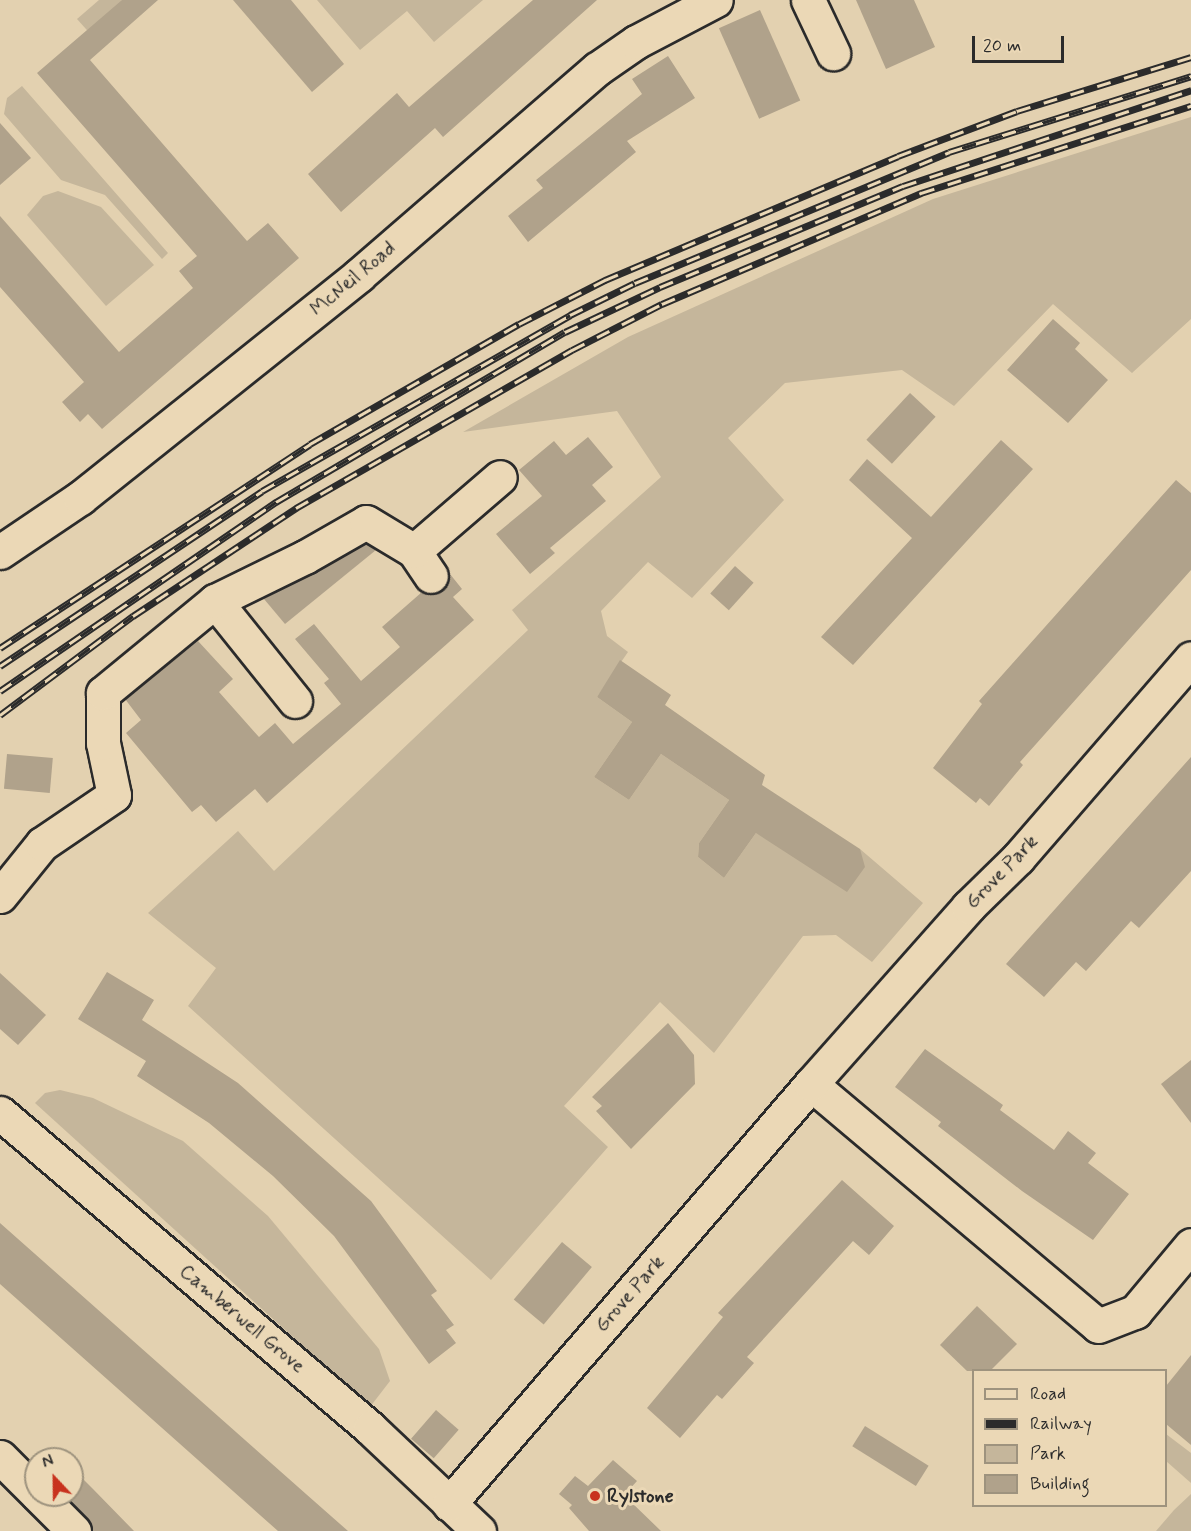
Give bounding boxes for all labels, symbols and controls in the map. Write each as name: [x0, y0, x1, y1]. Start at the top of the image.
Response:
scale bar: [975, 24, 1066, 62]
text: 20 m: [983, 34, 1021, 58]
street label: McNeil Road: [306, 236, 400, 322]
street label: Grove Park: [961, 830, 1043, 914]
street label: Grove Park: [590, 1251, 670, 1337]
street label: Camberwell Grove: [174, 1260, 310, 1378]
legend: [972, 1369, 1167, 1507]
text: Road: [1030, 1382, 1066, 1406]
text: Railway: [1030, 1412, 1092, 1436]
text: Park: [1030, 1442, 1066, 1466]
north arrow: [24, 1447, 84, 1507]
text: N: [39, 1450, 57, 1473]
text: Building: [1030, 1472, 1090, 1496]
place label: Rylstone: [607, 1484, 674, 1508]
marker: Rylstone: [588, 1489, 602, 1503]

